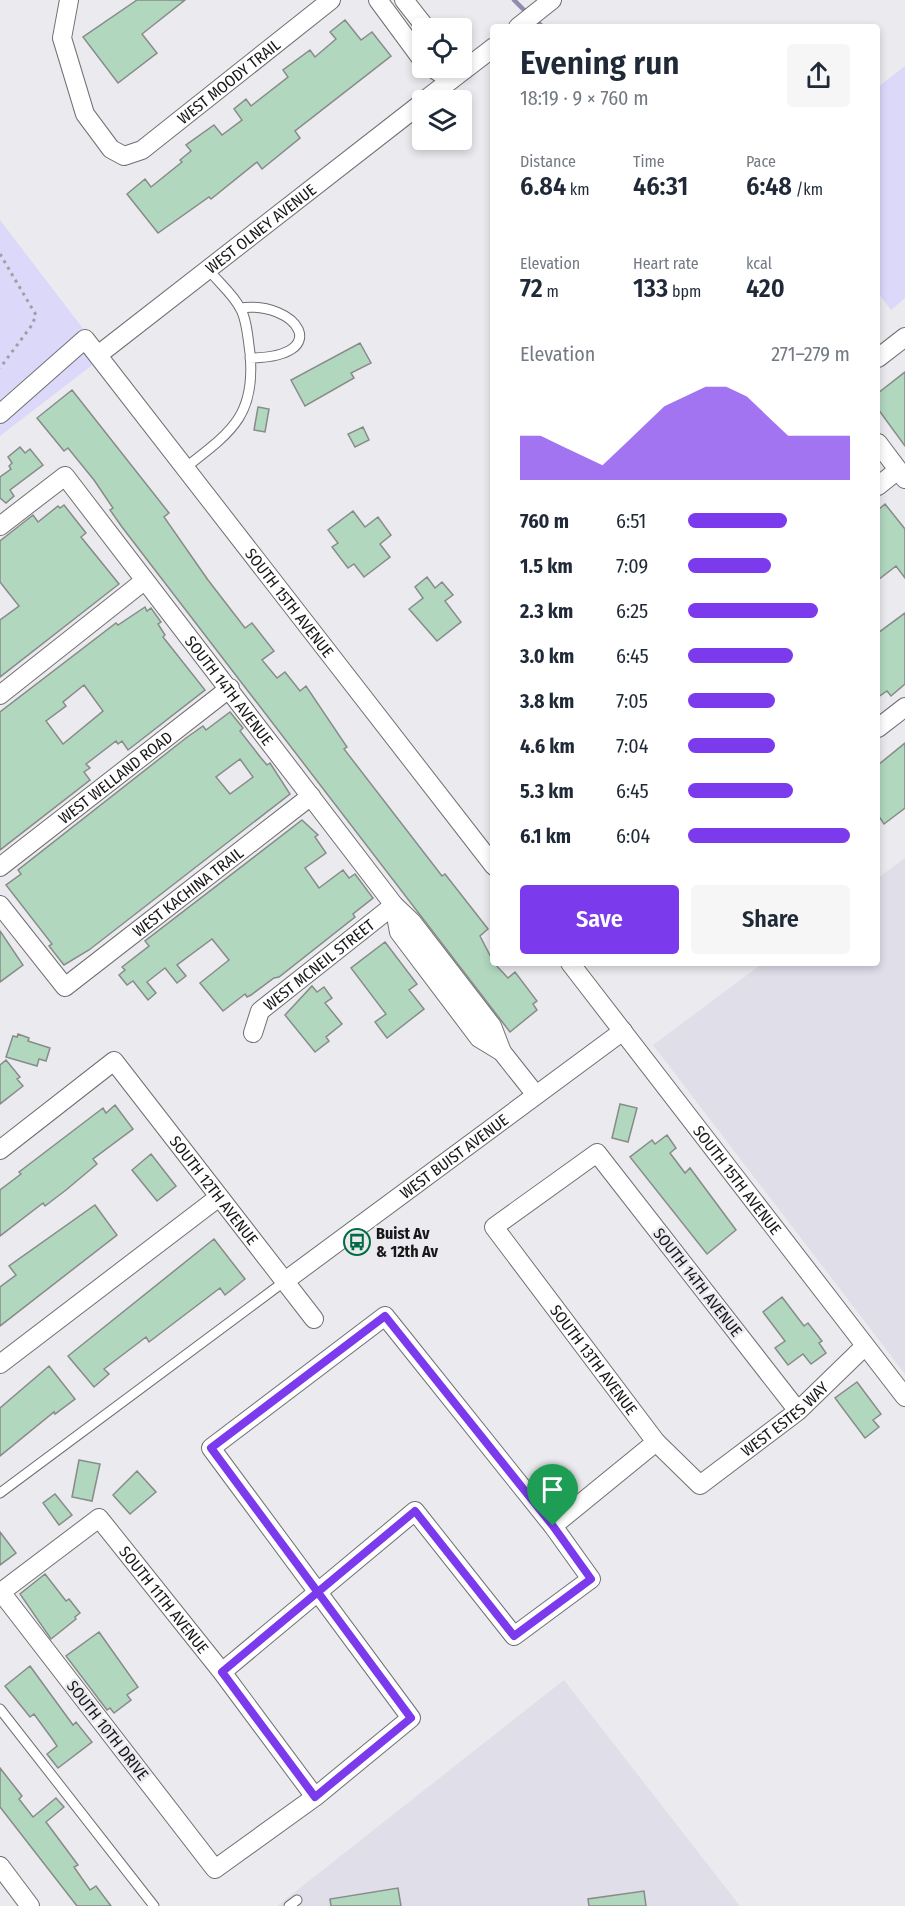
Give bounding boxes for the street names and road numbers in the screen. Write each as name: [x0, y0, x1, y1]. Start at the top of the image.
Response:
street label: WEST MOODY TRAIL: [174, 35, 284, 128]
street label: WEST OLNEY AVENUE: [202, 180, 320, 278]
street label: SOUTH 15TH AVENUE: [241, 545, 337, 661]
street label: SOUTH 14TH AVENUE: [181, 632, 277, 749]
street label: WEST WELLAND ROAD: [55, 727, 176, 828]
street label: WEST KACHINA TRAIL: [129, 843, 247, 941]
street label: WEST MCNEIL STREET: [260, 915, 379, 1015]
street label: WEST BUIST AVENUE: [396, 1110, 512, 1203]
street label: SOUTH 15TH AVENUE: [689, 1122, 785, 1239]
street label: SOUTH 12TH AVENUE: [166, 1132, 262, 1249]
street label: SOUTH 14TH AVENUE: [649, 1224, 746, 1340]
street label: SOUTH 13TH AVENUE: [546, 1301, 641, 1419]
street label: WEST ESTES WAY: [738, 1378, 832, 1461]
street label: SOUTH 11TH AVENUE: [115, 1542, 212, 1657]
street label: SOUTH 10TH DRIVE: [63, 1677, 152, 1784]

